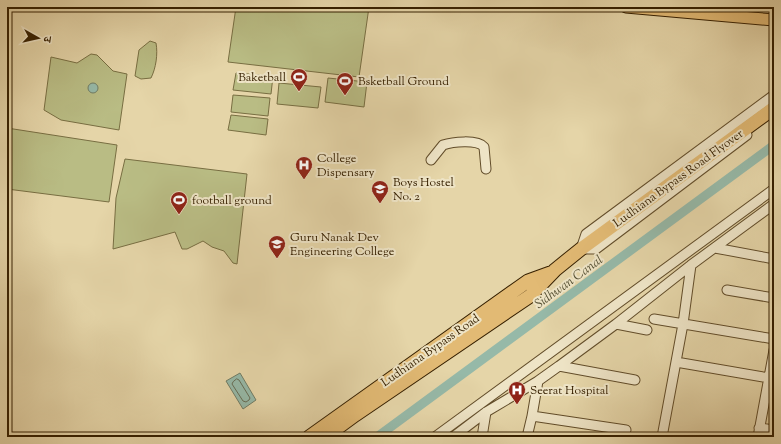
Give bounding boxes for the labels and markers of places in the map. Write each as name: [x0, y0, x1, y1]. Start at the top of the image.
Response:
sports icon: Baketball: [289, 67, 309, 92]
place label: Baketball: [238, 69, 287, 87]
sports icon: Bsketball Ground: [335, 71, 355, 96]
place label: Bsketball Ground: [358, 73, 449, 91]
place label: College Dispensary: [317, 150, 375, 182]
hospital icon: College Dispensary: [294, 155, 314, 180]
place label: Boys Hostel No. 2: [393, 174, 454, 206]
school or university icon: Boys Hostel No. 2: [370, 179, 390, 204]
sports icon: football ground: [169, 190, 189, 215]
place label: football ground: [192, 192, 272, 210]
place label: Guru Nanak Dev Engineering College: [290, 229, 395, 261]
school or university icon: Guru Nanak Dev Engineering College: [267, 234, 287, 259]
hospital icon: Seerat Hospital: [507, 380, 527, 405]
place label: Seerat Hospital: [530, 382, 609, 400]

